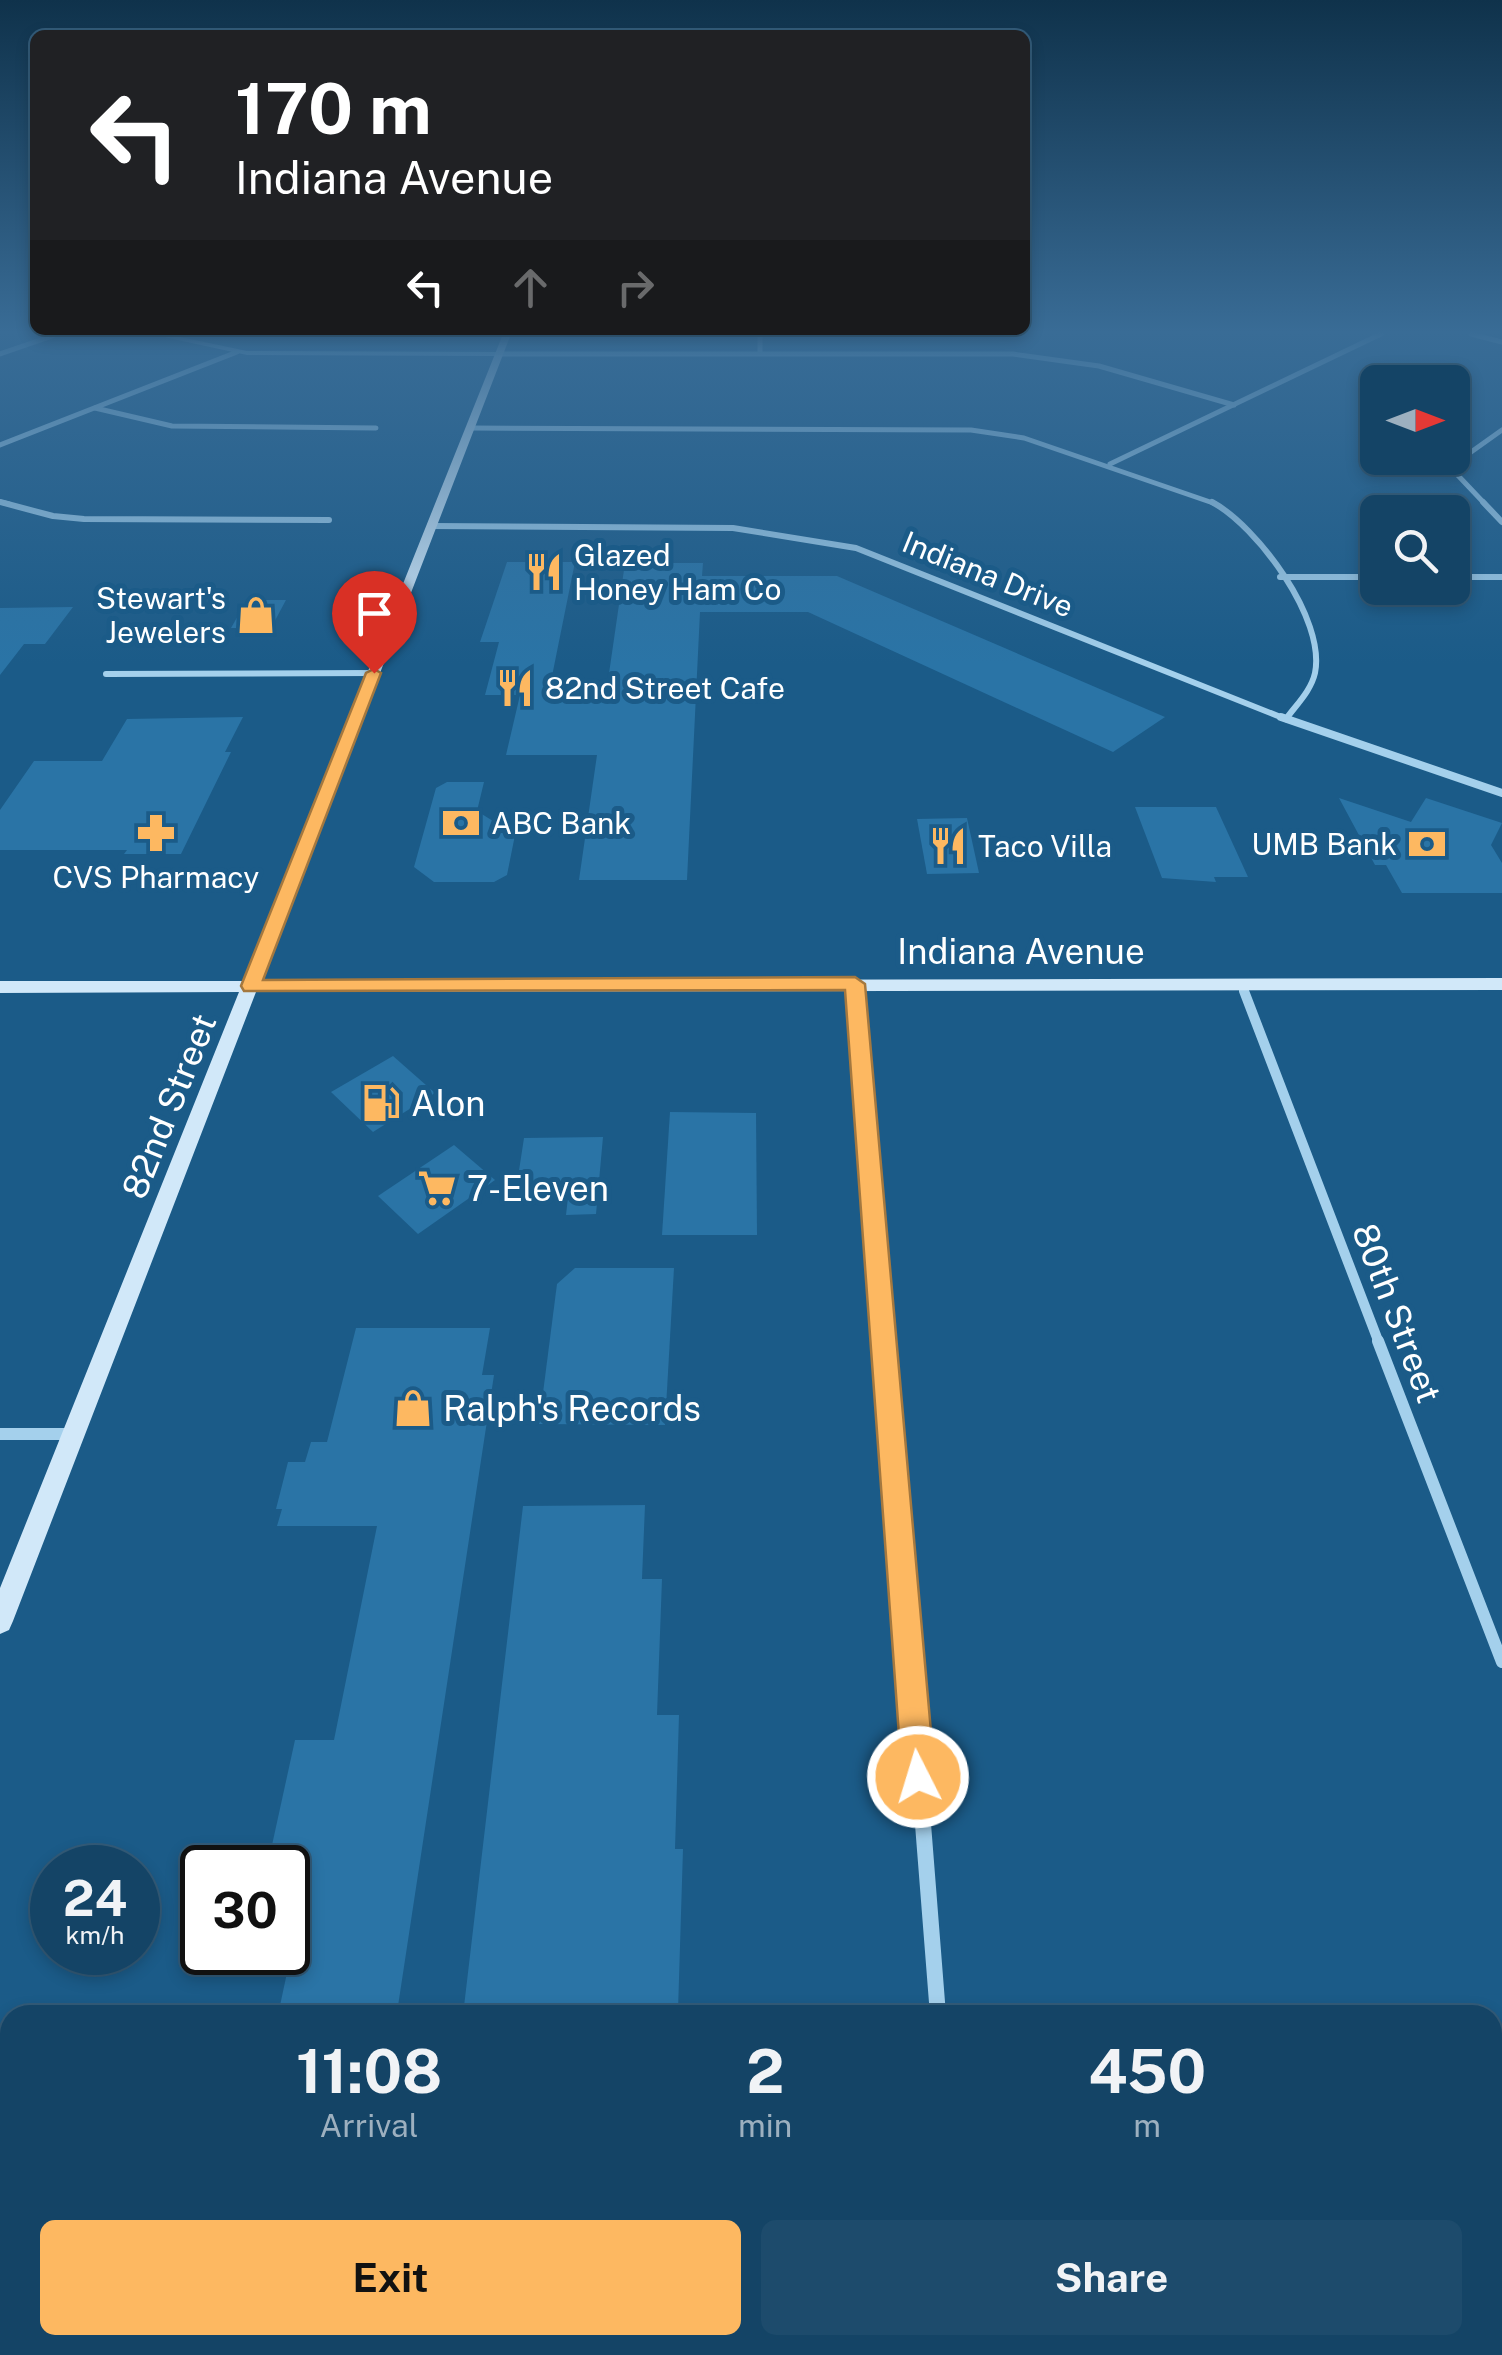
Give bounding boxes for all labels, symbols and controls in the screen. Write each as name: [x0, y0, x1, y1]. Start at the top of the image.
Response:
text: 170 m: [235, 67, 432, 150]
icon: left: [70, 70, 200, 200]
text: Indiana Avenue: [235, 151, 553, 204]
icon: left: [398, 260, 453, 315]
icon: ahead: [503, 260, 558, 315]
icon: right: [608, 260, 663, 315]
north arrow: [1360, 365, 1470, 475]
map controls: [1360, 365, 1470, 605]
button: search: [1360, 495, 1470, 605]
street label: Indiana Drive: [897, 523, 1079, 625]
place label: Glazed Honey Ham Co: [574, 537, 781, 607]
restaurant icon: Glazed Honey Ham Co: [523, 551, 565, 593]
pin: [332, 571, 417, 674]
place label: Stewart's Jewelers: [96, 580, 226, 650]
icon: arrive: [347, 586, 402, 641]
shop icon: Stewart's Jewelers: [235, 594, 277, 636]
restaurant icon: 82nd Street Cafe: [494, 667, 536, 709]
place label: 82nd Street Cafe: [545, 670, 785, 706]
bank icon: ABC Bank: [440, 802, 482, 844]
place label: ABC Bank: [491, 805, 631, 841]
pharmacy icon: CVS Pharmacy: [135, 812, 177, 854]
bank icon: UMB Bank: [1406, 823, 1448, 865]
restaurant icon: Taco Villa: [927, 825, 969, 867]
place label: UMB Bank: [1251, 826, 1397, 862]
place label: Taco Villa: [978, 828, 1112, 864]
place label: CVS Pharmacy: [53, 859, 259, 895]
street label: Indiana Avenue: [897, 931, 1145, 972]
street label: 82nd Street: [113, 1008, 225, 1204]
fuel station icon: Alon: [360, 1082, 402, 1124]
place label: Alon: [411, 1083, 486, 1124]
supermarket icon: 7-Eleven: [416, 1167, 458, 1209]
place label: 7-Eleven: [467, 1168, 609, 1209]
street label: 80th Street: [1344, 1218, 1450, 1408]
shop icon: Ralph's Records: [392, 1387, 434, 1429]
place label: Ralph's Records: [443, 1388, 701, 1429]
position arrow: [866, 1725, 970, 1829]
speed limit sign: 30: [180, 1845, 310, 1975]
text: 24: [63, 1868, 127, 1927]
text: km/h: [66, 1920, 124, 1950]
text: 11:08: [296, 2036, 442, 2107]
text: 2: [746, 2036, 784, 2107]
text: 450: [1088, 2036, 1206, 2107]
text: Arrival: [320, 2107, 418, 2144]
text: min: [738, 2107, 792, 2144]
text: m: [1133, 2107, 1161, 2144]
button: Exit: [40, 2220, 741, 2335]
button: Share: [761, 2220, 1462, 2335]

